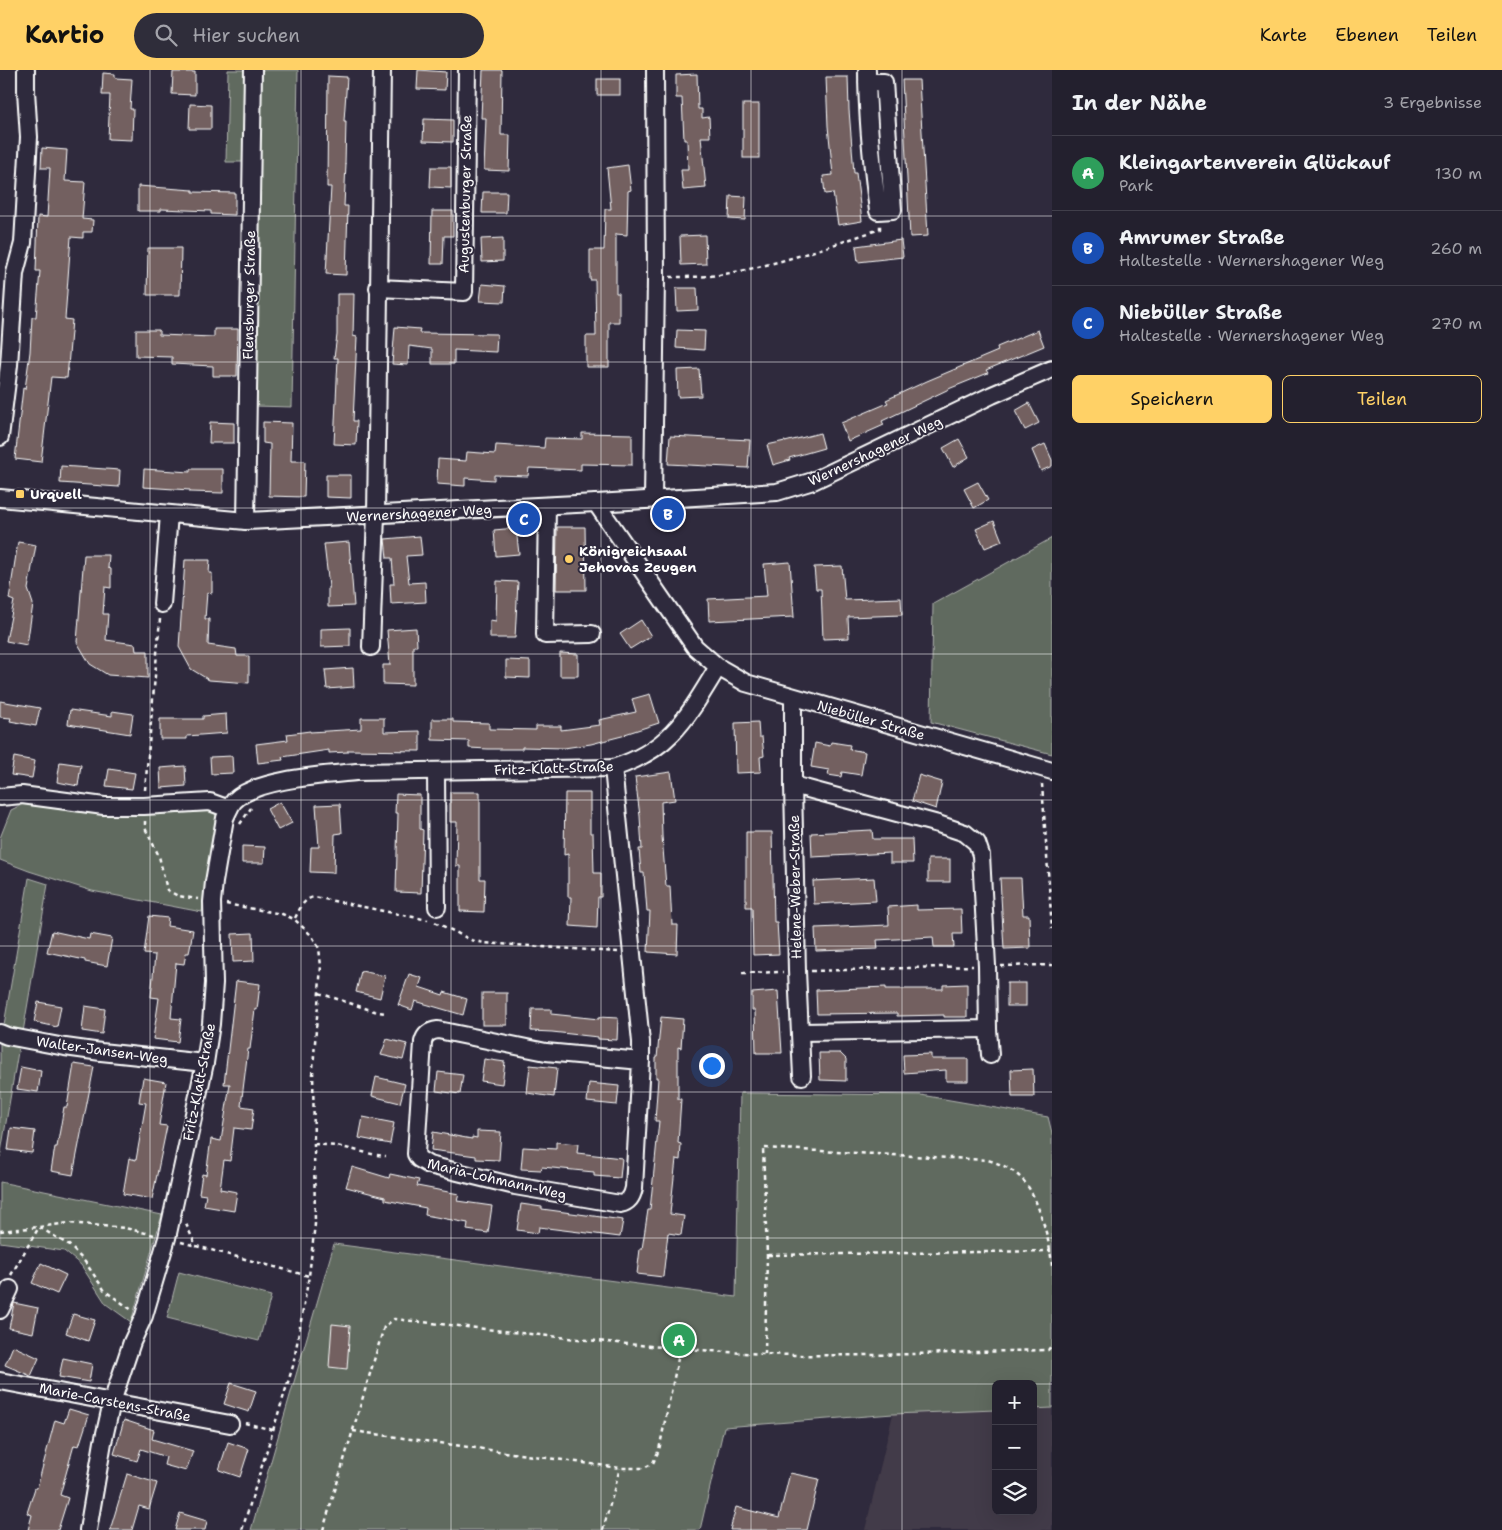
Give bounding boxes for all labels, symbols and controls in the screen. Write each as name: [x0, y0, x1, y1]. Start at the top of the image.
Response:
search box: [134, 13, 484, 58]
text: Kartio: [25, 19, 104, 51]
icon: search: [152, 21, 180, 49]
text: Hier suchen: [192, 23, 300, 48]
text: Karte: [1260, 23, 1307, 47]
text: Ebenen: [1335, 23, 1399, 47]
text: Teilen: [1427, 23, 1477, 47]
text: In der Nähe: [1072, 89, 1207, 117]
text: 3 Ergebnisse: [1383, 92, 1482, 113]
street label: Augustenburger Straße: [455, 115, 475, 273]
text: Kleingartenverein Glückauf: [1119, 150, 1391, 175]
text: A: [1082, 163, 1094, 184]
text: 130 m: [1435, 163, 1482, 184]
text: Park: [1119, 175, 1153, 196]
text: Amrumer Straße: [1119, 225, 1285, 250]
street label: Flensburger Straße: [239, 230, 259, 360]
text: B: [1083, 238, 1093, 259]
text: 260 m: [1430, 238, 1482, 259]
text: Haltestelle · Wernershagener Weg: [1119, 250, 1384, 271]
text: Niebüller Straße: [1119, 300, 1282, 325]
text: C: [1083, 313, 1093, 334]
text: 270 m: [1431, 313, 1482, 334]
text: Haltestelle · Wernershagener Weg: [1119, 325, 1384, 346]
button: Speichern: [1072, 375, 1272, 423]
button: Teilen: [1282, 375, 1482, 423]
street label: Wernershagener Weg: [805, 412, 945, 490]
place label: Urquell: [30, 485, 82, 503]
marker: Urquell: [14, 488, 26, 500]
pin: B: [652, 495, 684, 533]
street label: Wernershagener Weg: [346, 500, 492, 526]
pin: C: [508, 500, 540, 538]
place label: Königreichsaal Jehovas Zeugen: [579, 542, 697, 576]
marker: Königreichsaal Jehovas Zeugen: [563, 553, 575, 565]
street label: Niebüller Straße: [815, 696, 927, 744]
street label: Fritz-Klatt-Straße: [494, 757, 614, 779]
street label: Helene-Weber-Straße: [785, 815, 805, 959]
street label: Fritz-Klatt-Straße: [179, 1021, 219, 1142]
street label: Walter-Jansen-Weg: [35, 1032, 169, 1068]
your location: [699, 1053, 725, 1079]
street label: Maria-Lohmann-Weg: [425, 1154, 569, 1204]
pin: A: [663, 1321, 695, 1359]
street label: Marie-Carstens-Straße: [38, 1378, 192, 1426]
map controls: [992, 1380, 1037, 1515]
button: +: [992, 1380, 1037, 1425]
button: −: [992, 1425, 1037, 1470]
button: layers: [992, 1470, 1037, 1515]

